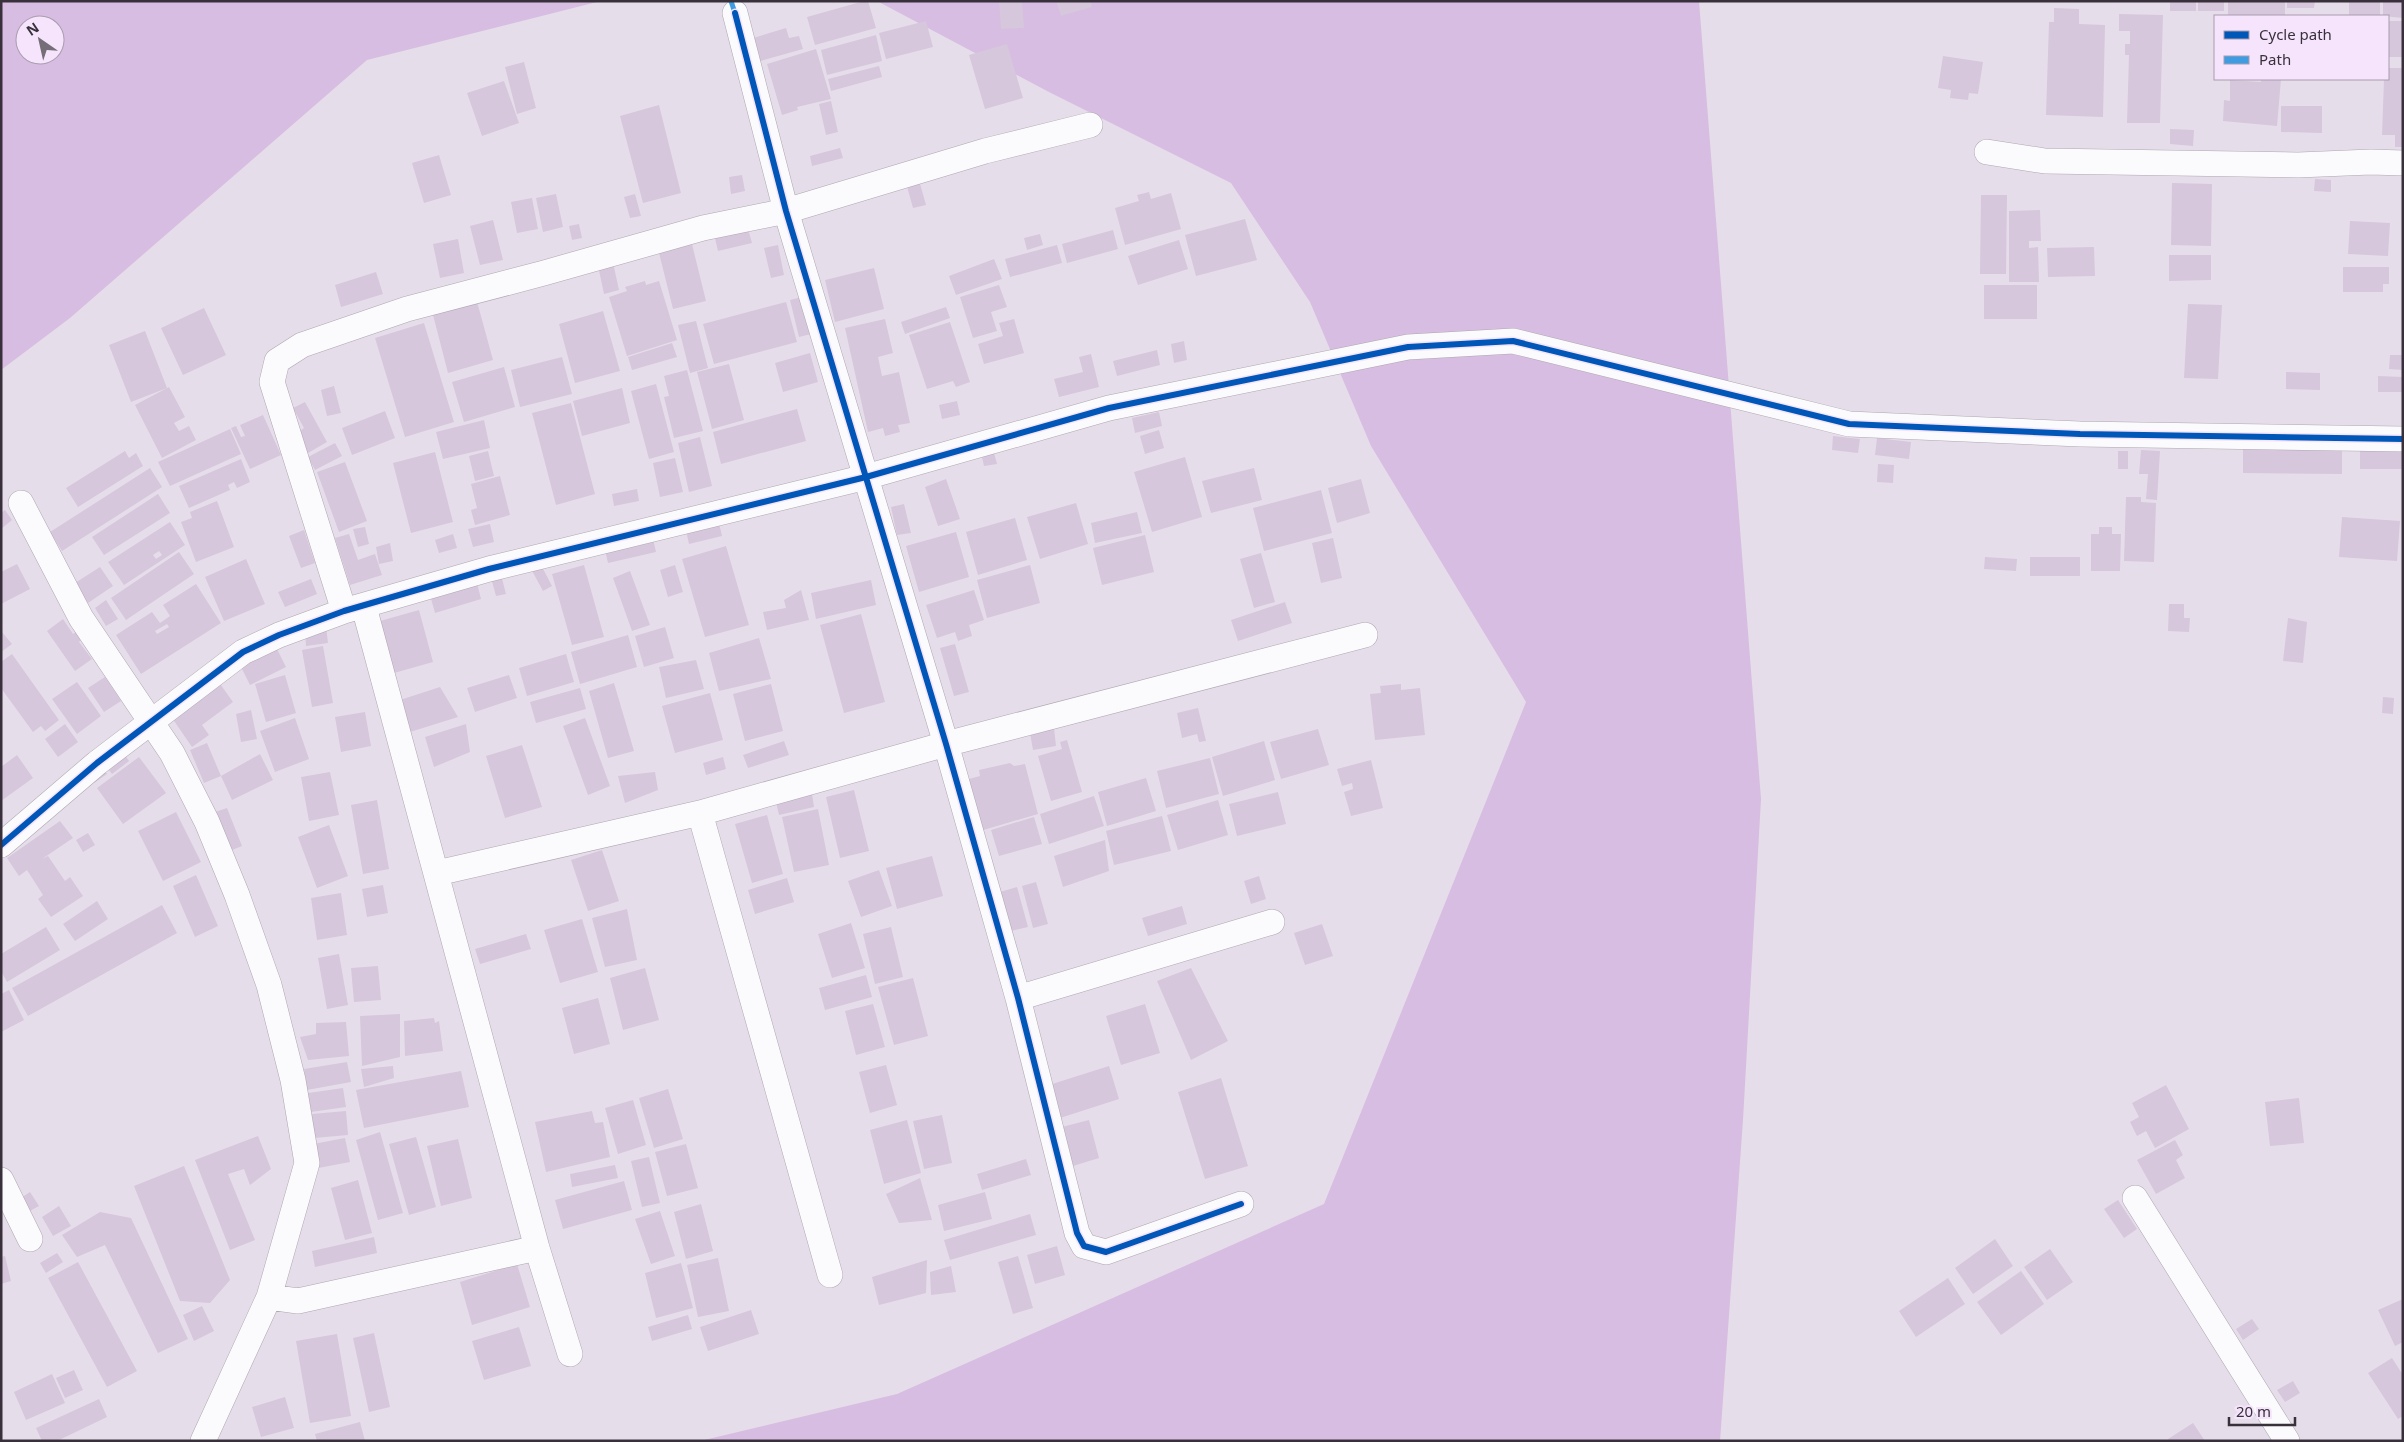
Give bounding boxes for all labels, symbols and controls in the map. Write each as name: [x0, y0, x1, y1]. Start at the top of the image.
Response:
north arrow: [15, 15, 65, 65]
legend: [2214, 15, 2389, 80]
text: N: [22, 18, 42, 40]
text: Cycle path: [2259, 24, 2332, 44]
text: Path: [2259, 49, 2291, 69]
scale bar: [2229, 1394, 2295, 1426]
text: 20 m: [2236, 1401, 2271, 1421]

